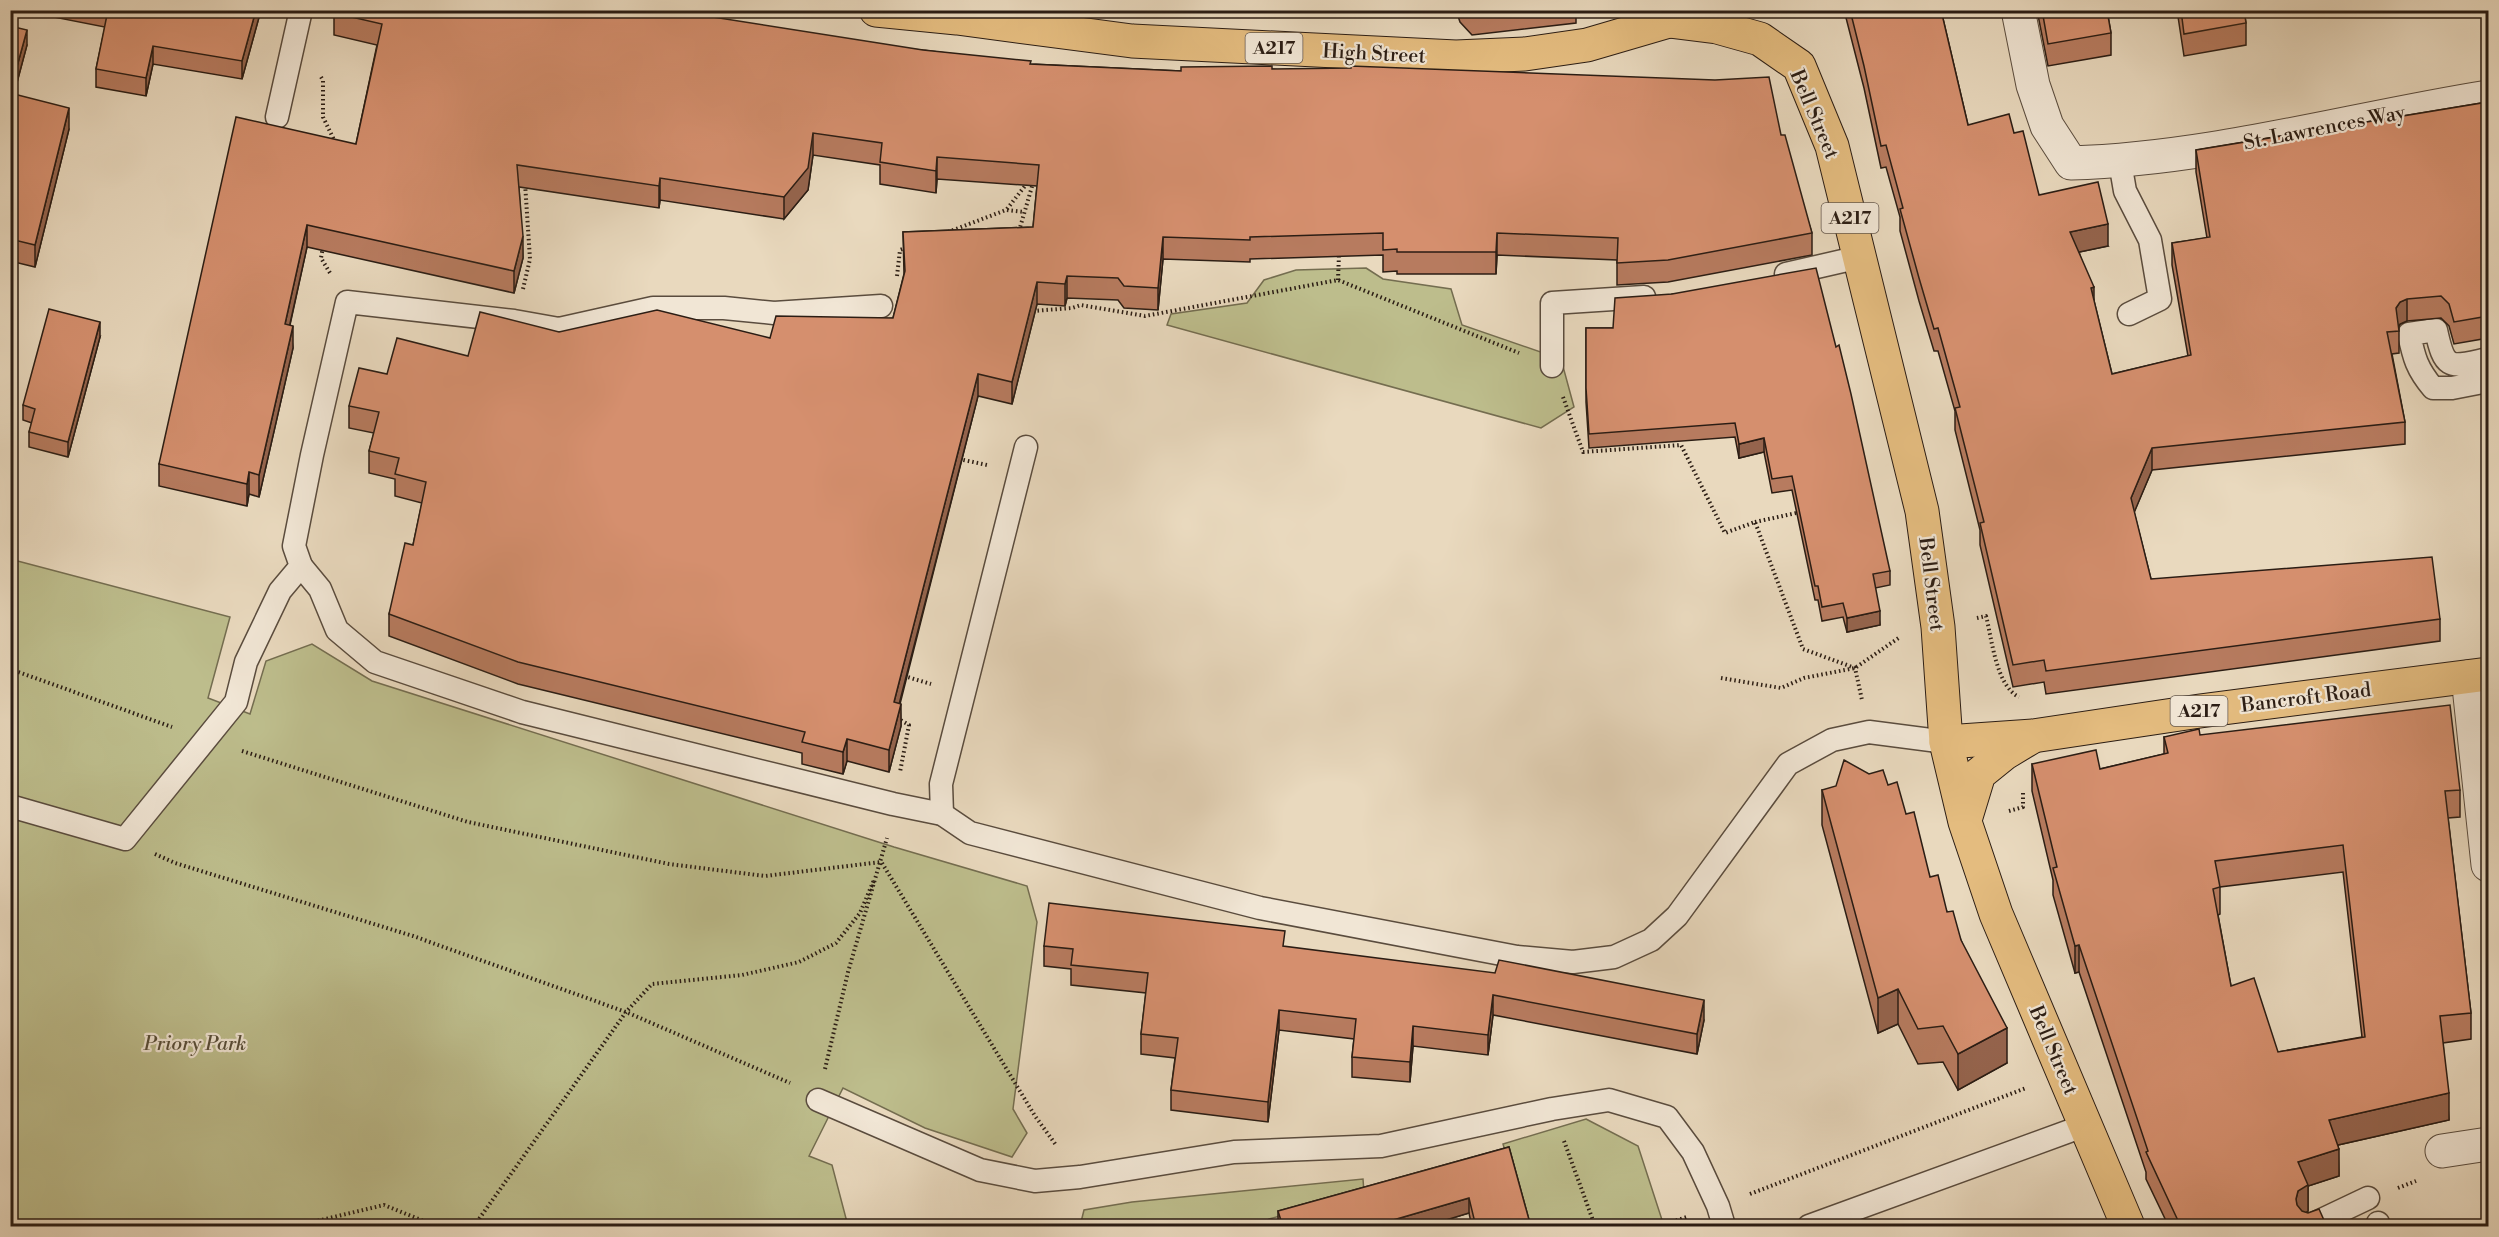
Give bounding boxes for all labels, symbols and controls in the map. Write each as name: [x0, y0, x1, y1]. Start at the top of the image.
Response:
road number: A217: [1246, 33, 1302, 63]
street label: High Street: [1322, 39, 1426, 70]
street label: Bell Street: [1783, 65, 1844, 163]
street label: St. Lawrences Way: [2241, 100, 2408, 156]
road number: A217: [1822, 203, 1878, 233]
street label: Bell Street: [1912, 535, 1949, 633]
street label: Bancroft Road: [2239, 678, 2373, 719]
road number: A217: [2170, 696, 2228, 726]
street label: Bell Street: [2022, 1001, 2083, 1099]
park label: Priory Park: [143, 1032, 246, 1057]

